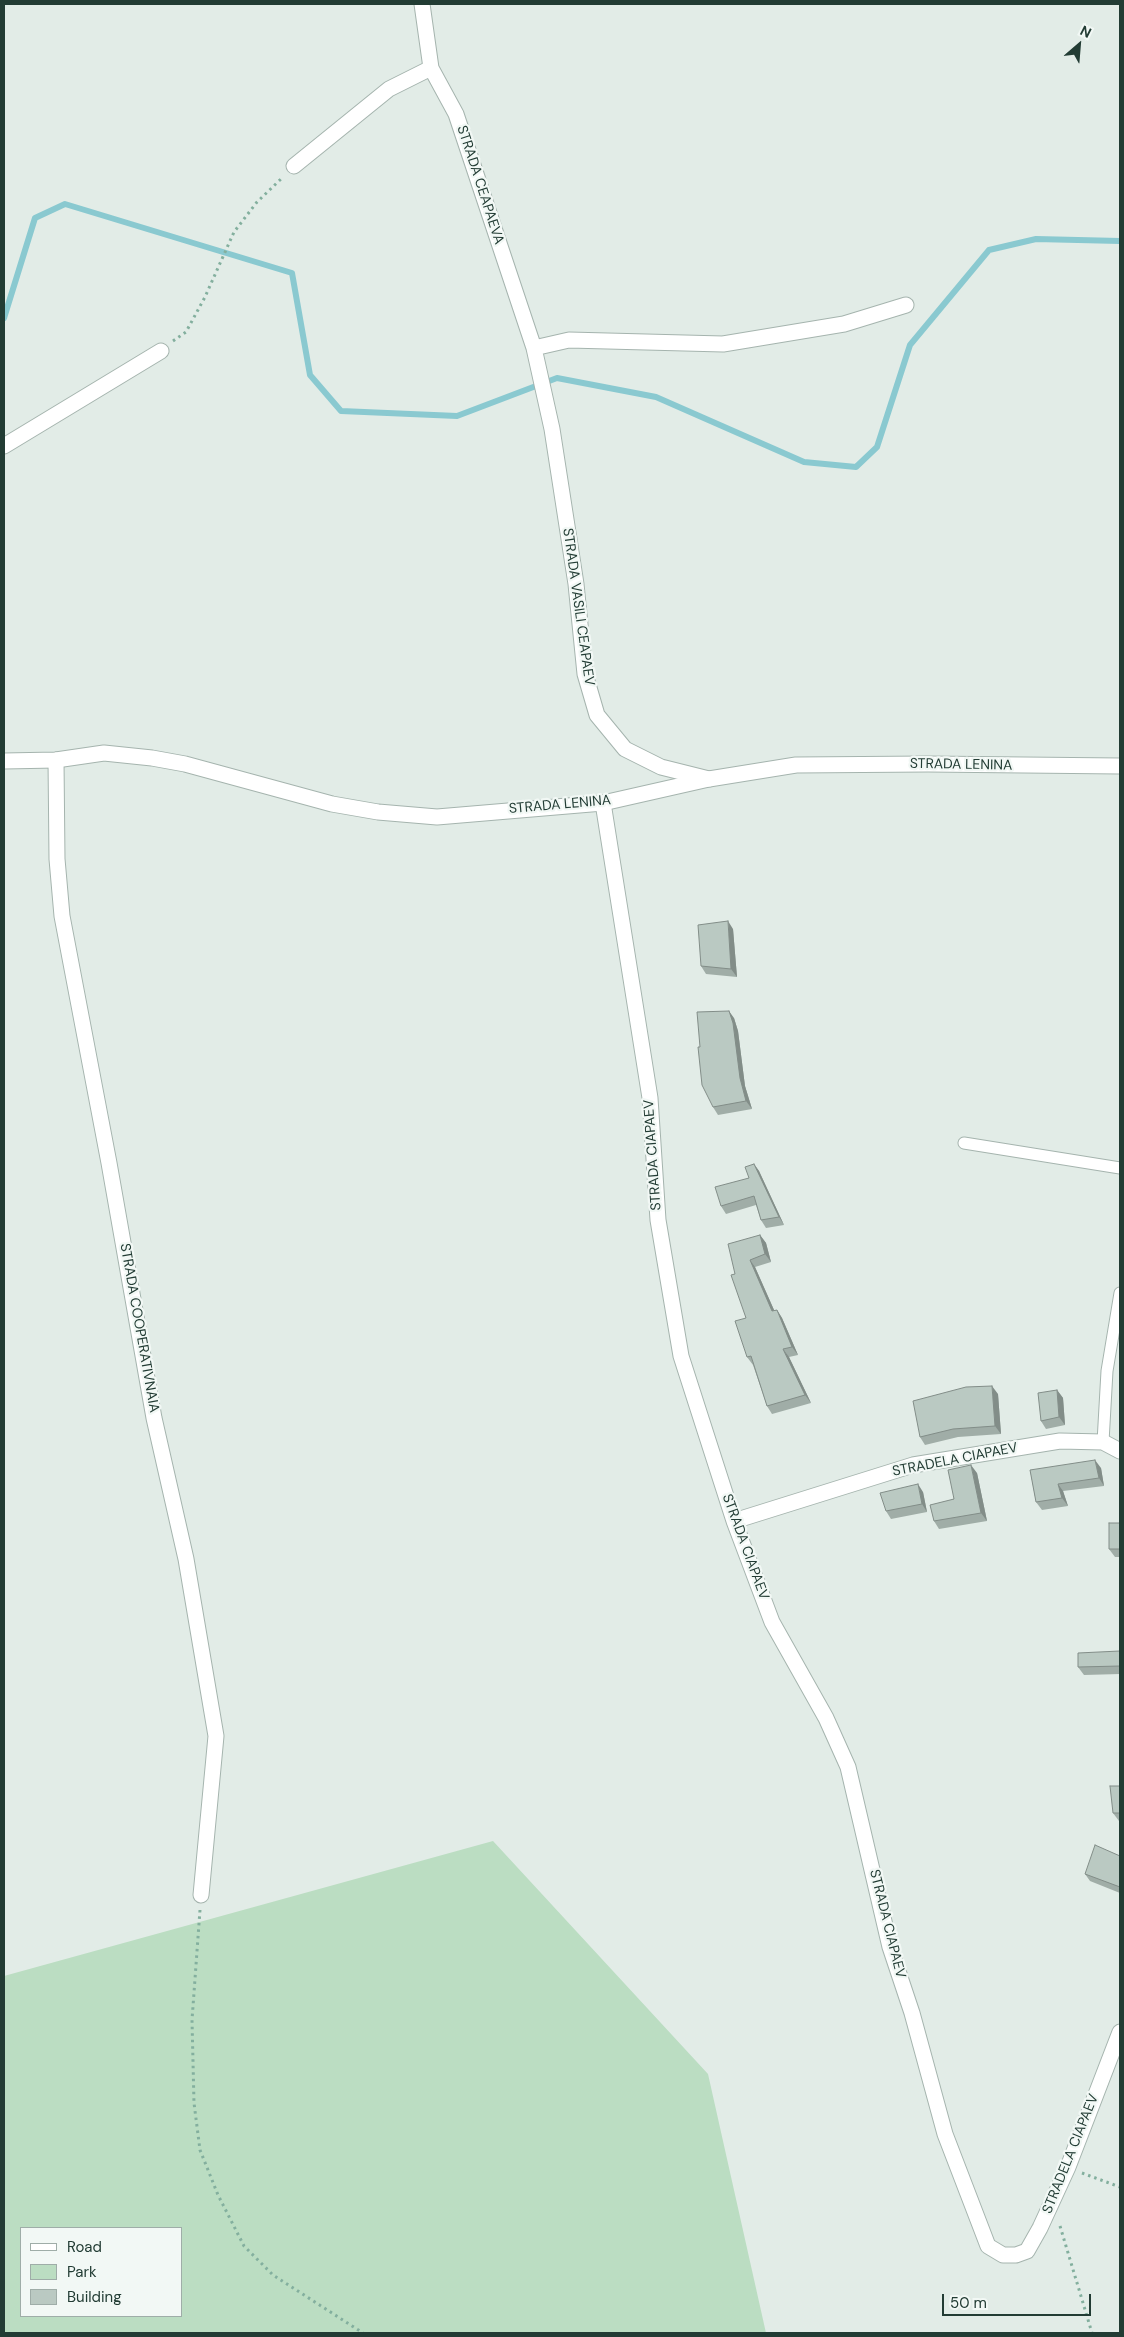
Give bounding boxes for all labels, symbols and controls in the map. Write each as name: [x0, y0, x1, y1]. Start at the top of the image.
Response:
north arrow: [1054, 20, 1104, 70]
text: N: [1077, 21, 1094, 42]
street label: STRADA CEAPAEVA: [453, 123, 507, 247]
street label: STRADA VASILI CEAPAEV: [559, 527, 597, 687]
street label: STRADA LENINA: [910, 756, 1012, 774]
street label: STRADA LENINA: [508, 792, 612, 818]
street label: STRADA CIAPAEV: [641, 1099, 665, 1211]
street label: STRADA COOPERATIVNAIA: [116, 1242, 162, 1414]
street label: STRADELA CIAPAEV: [891, 1440, 1019, 1480]
street label: STRADA CIAPAEV: [718, 1492, 772, 1602]
street label: STRADA CIAPAEV: [865, 1868, 909, 1980]
street label: STRADELA CIAPAEV: [1039, 2092, 1103, 2216]
legend: [20, 2227, 182, 2317]
text: Road: [67, 2237, 102, 2257]
text: Park: [67, 2262, 97, 2282]
scale bar: [944, 2284, 1093, 2316]
text: Building: [67, 2287, 122, 2307]
text: 50 m: [950, 2293, 987, 2313]

